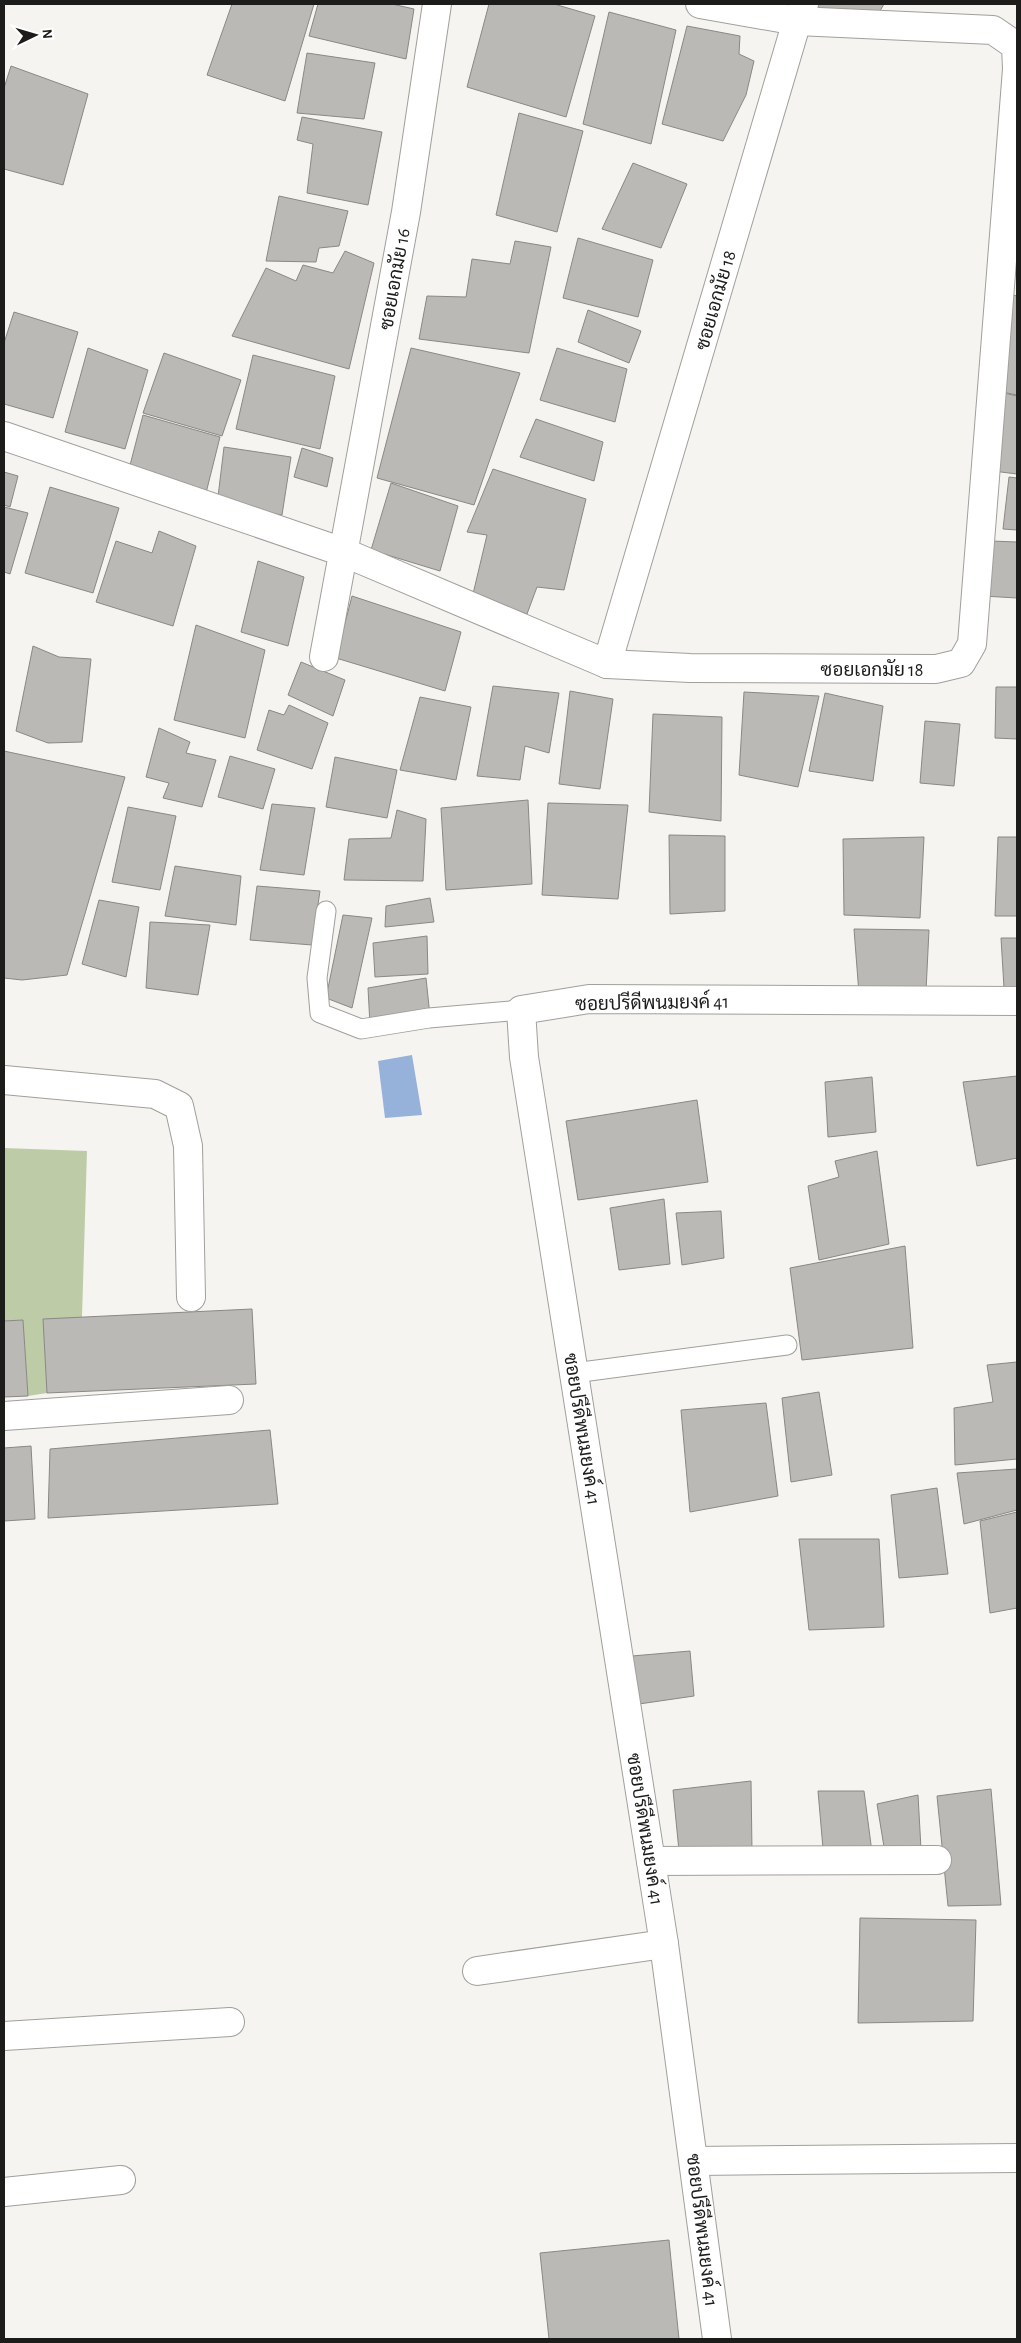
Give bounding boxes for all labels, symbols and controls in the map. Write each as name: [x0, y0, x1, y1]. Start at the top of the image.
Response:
north arrow: [10, 10, 60, 60]
text: N: [40, 28, 54, 39]
street label: ซอยเอกมัย 16: [375, 227, 414, 332]
street label: ซอยเอกมัย 18: [691, 248, 740, 353]
street label: ซอยเอกมัย 18: [821, 659, 923, 680]
street label: ซอยปรีดีพนมยงค์ 41: [575, 989, 729, 1014]
street label: ซอยปรีดีพนมยงค์ 41: [560, 1351, 607, 1507]
street label: ซอยปรีดีพนมยงค์ 41: [623, 1751, 670, 1907]
street label: ซอยปรีดีพนมยงค์ 41: [683, 2152, 724, 2308]

